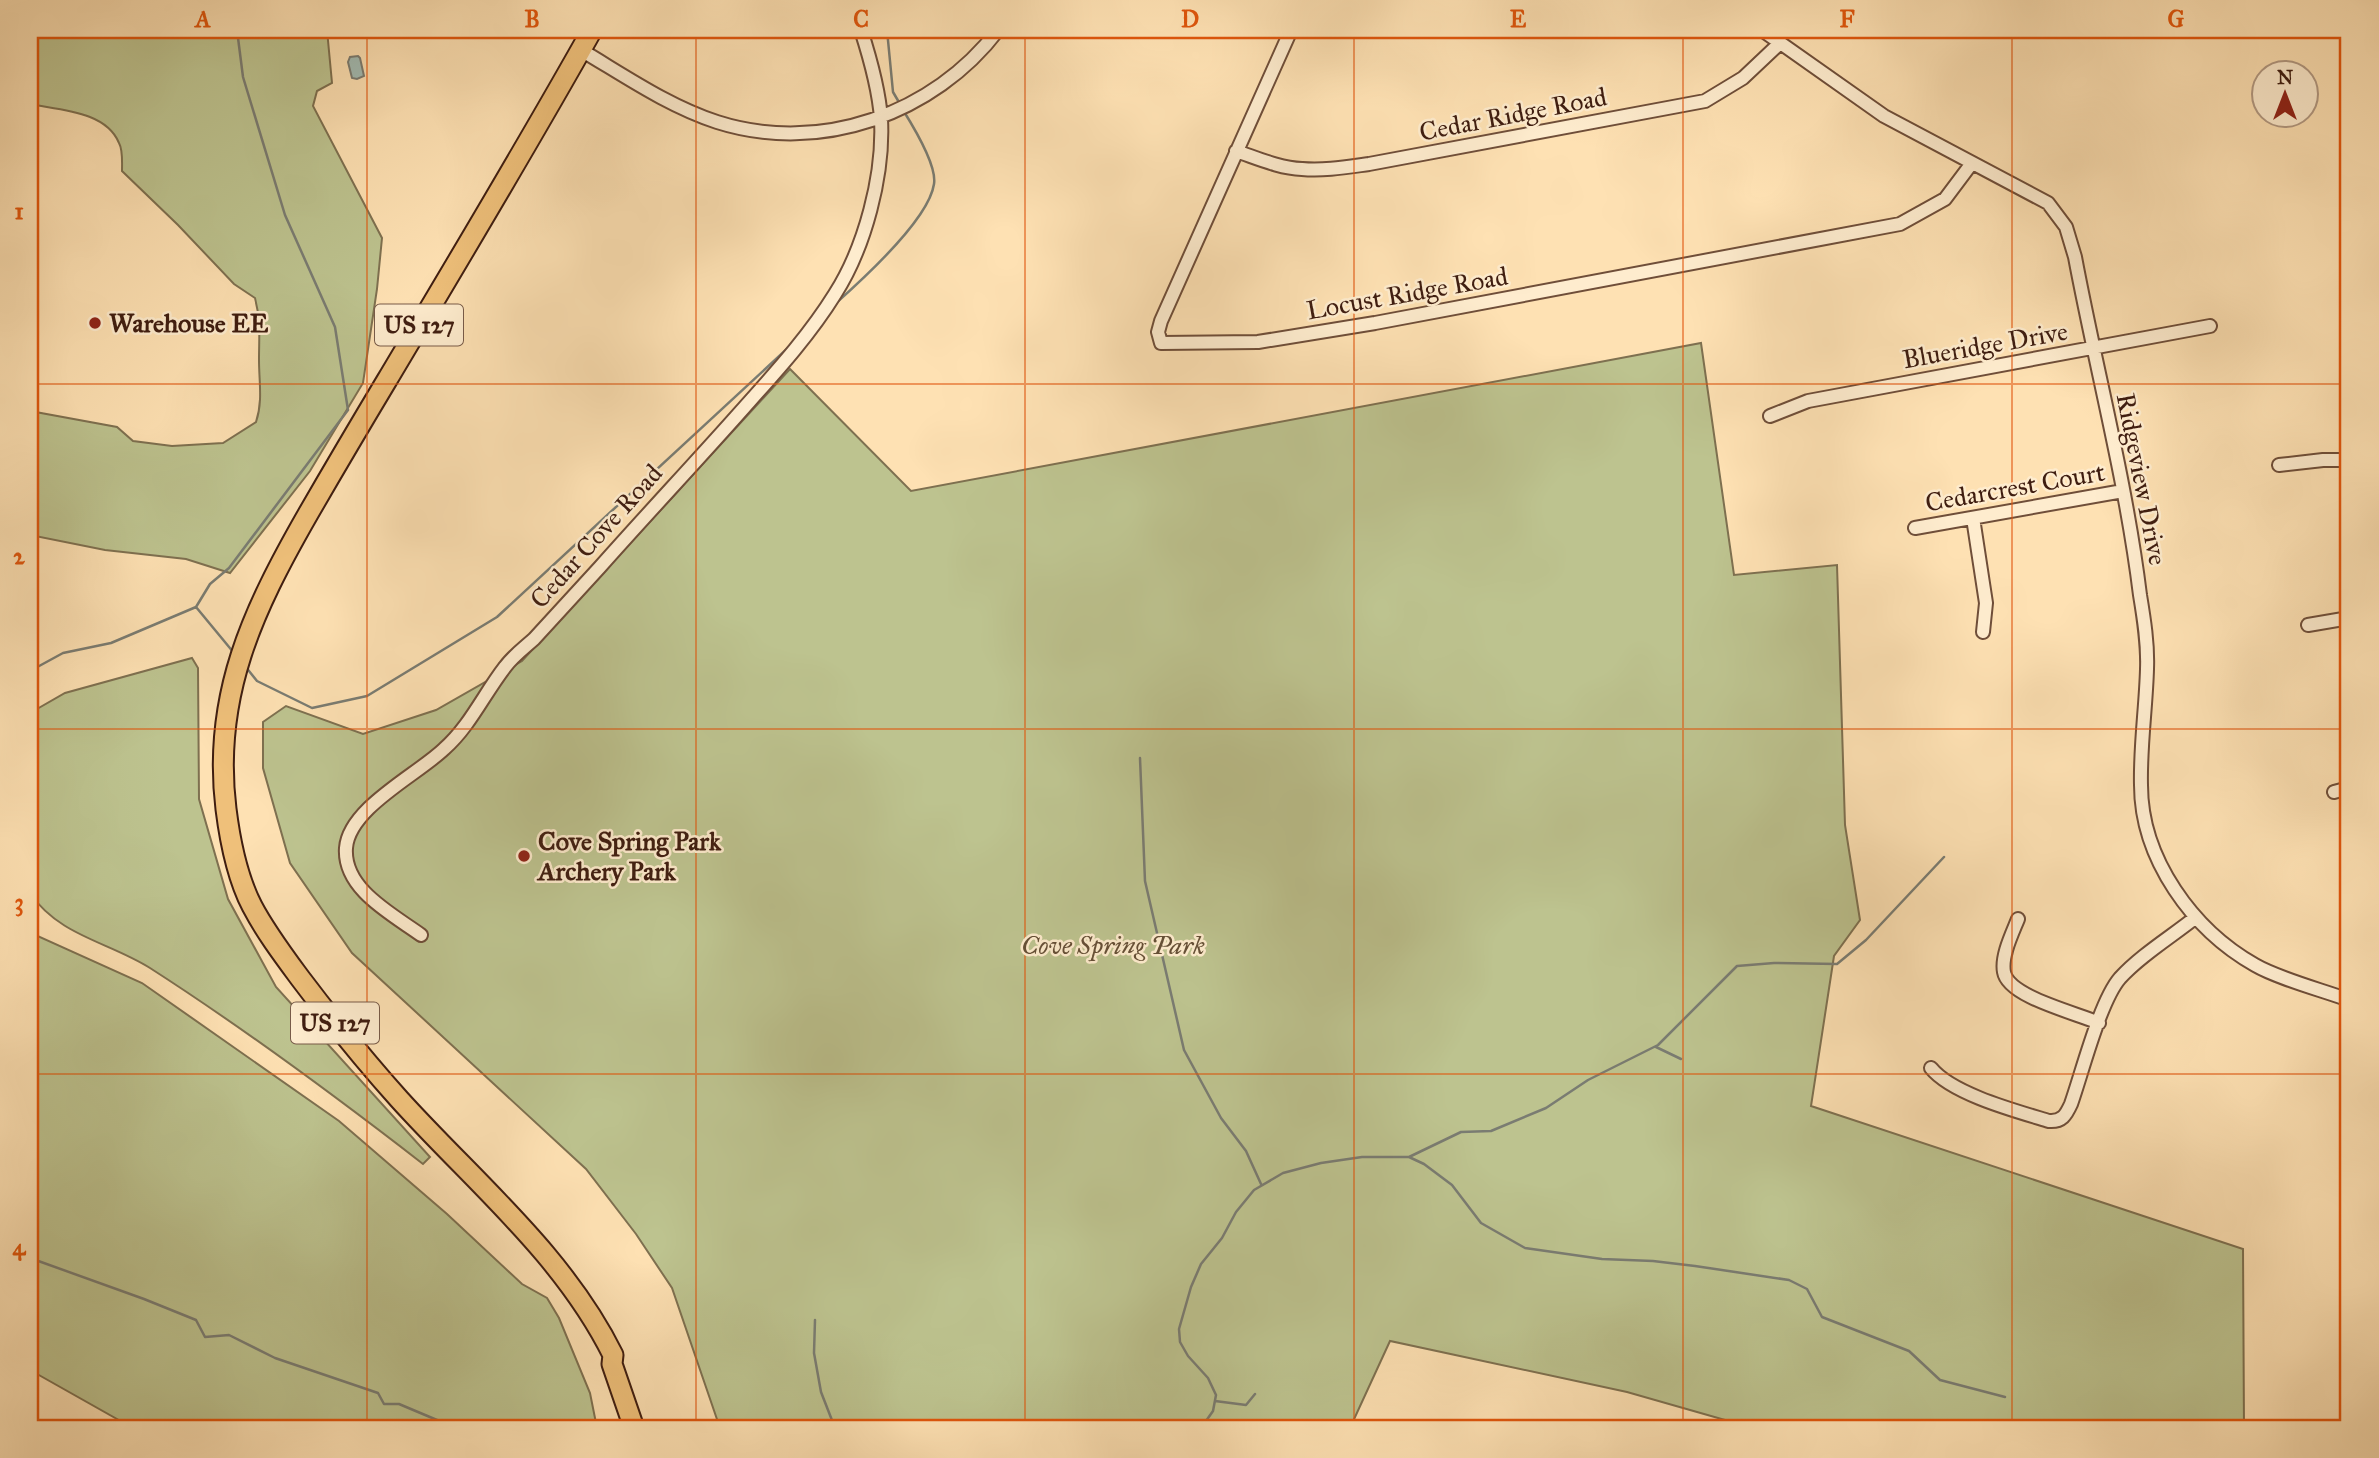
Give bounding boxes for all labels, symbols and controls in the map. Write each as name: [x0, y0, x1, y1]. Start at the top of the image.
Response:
text: A: [193, 5, 211, 33]
text: B: [524, 5, 540, 33]
text: C: [853, 5, 869, 33]
text: D: [1181, 5, 1199, 33]
text: E: [1510, 5, 1527, 33]
text: F: [1839, 5, 1855, 33]
text: G: [2168, 5, 2185, 33]
north arrow: [2250, 60, 2320, 130]
text: N: [2277, 66, 2293, 89]
street label: Cedar Ridge Road: [1417, 80, 1609, 148]
text: 1: [14, 197, 24, 225]
street label: Locust Ridge Road: [1304, 260, 1510, 326]
road number: US 127: [375, 304, 463, 346]
place label: Warehouse EE: [109, 307, 269, 339]
marker: Warehouse EE: [87, 315, 103, 331]
street label: Blueridge Drive: [1900, 315, 2070, 375]
street label: Ridgeview Drive: [2110, 390, 2174, 568]
street label: Cedarcrest Court: [1923, 455, 2107, 519]
street label: Cedar Cove Road: [523, 457, 669, 615]
text: 2: [13, 542, 25, 570]
place label: Cove Spring Park Archery Park: [536, 825, 722, 887]
marker: Cove Spring Park Archery Park: [516, 848, 532, 864]
text: 3: [14, 888, 24, 917]
park label: Cove Spring Park: [1021, 929, 1205, 962]
road number: US 127: [291, 1002, 379, 1044]
text: 4: [13, 1233, 27, 1261]

